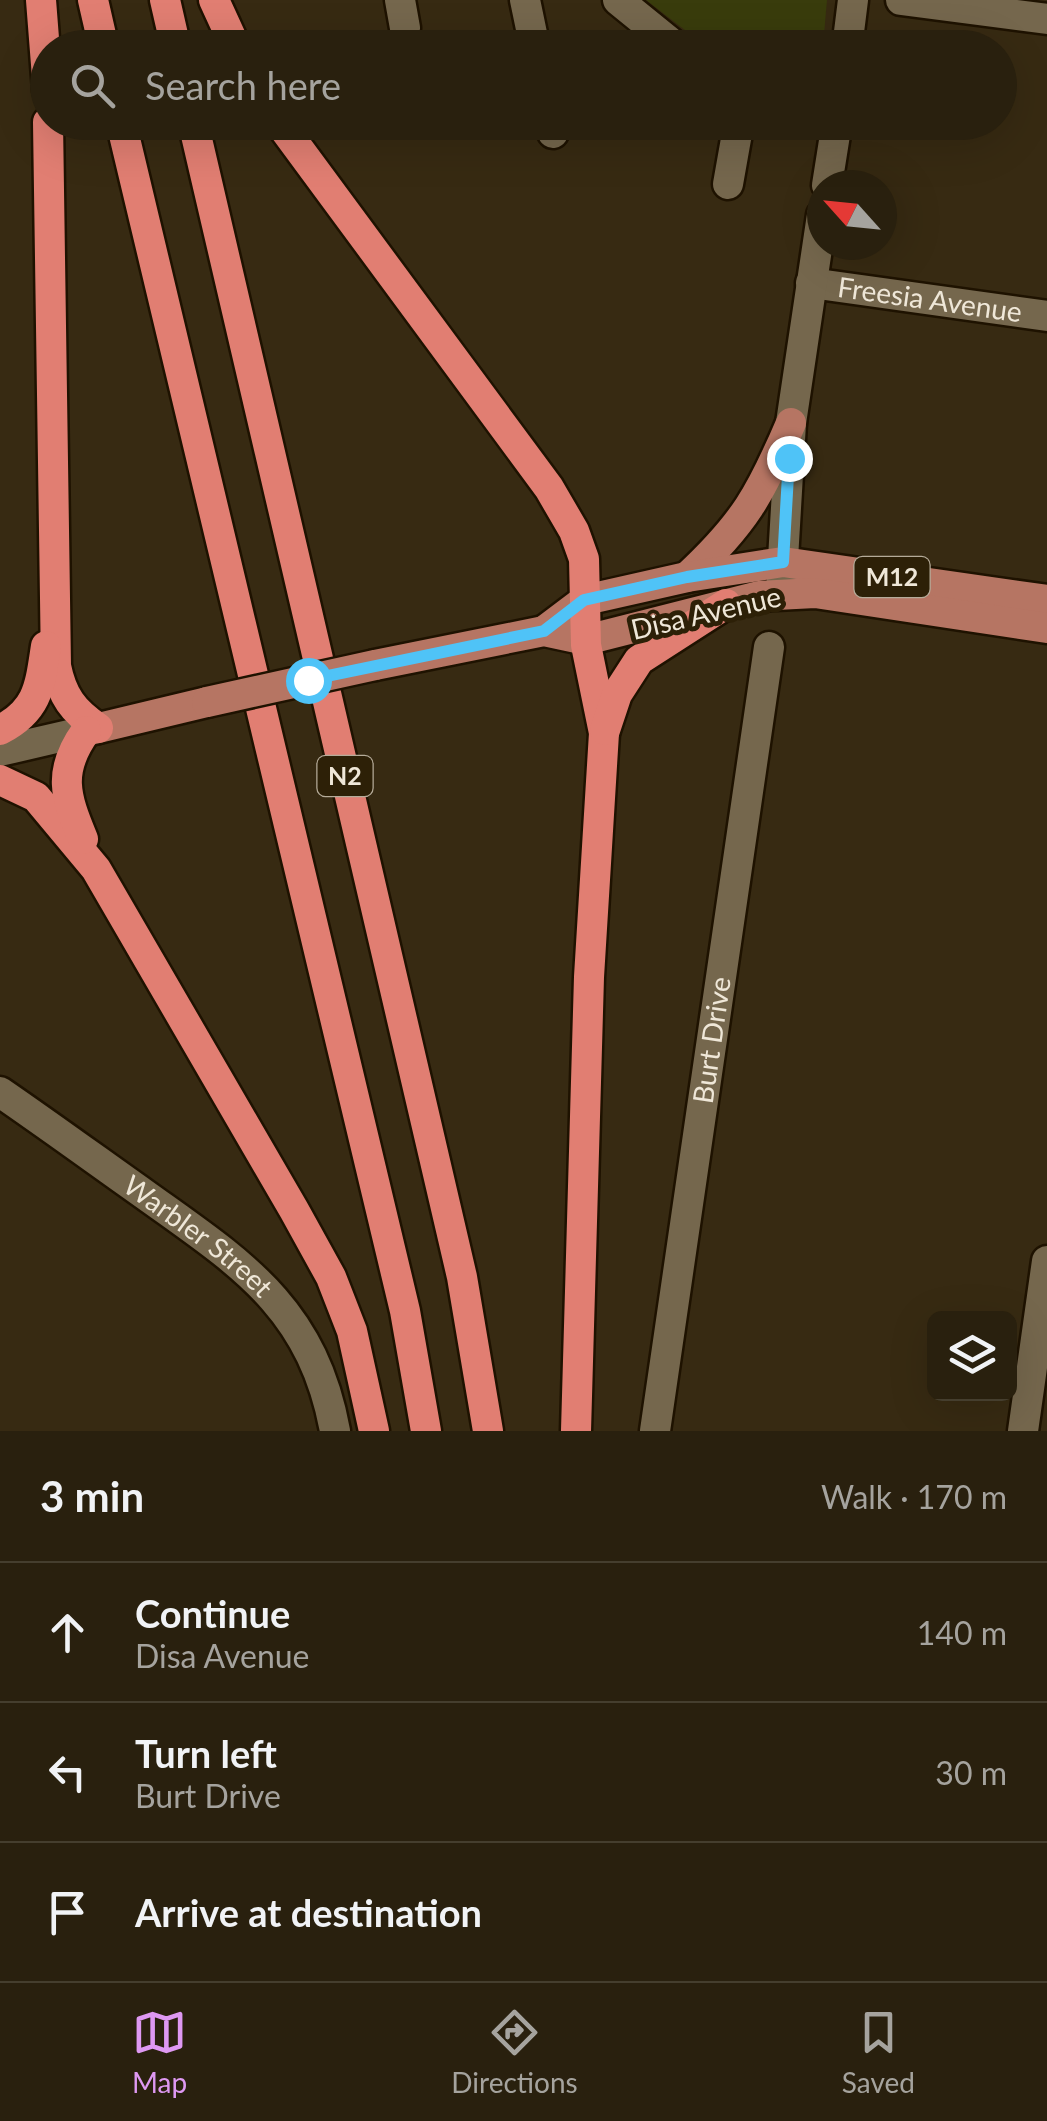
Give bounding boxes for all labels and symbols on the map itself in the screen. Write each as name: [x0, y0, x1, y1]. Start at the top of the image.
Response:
north arrow: [807, 170, 897, 260]
street label: Freesia Avenue: [836, 269, 1024, 328]
route end: [767, 436, 813, 482]
road number: M12: [854, 557, 930, 597]
street label: Disa Avenue: [628, 578, 784, 646]
route start: [286, 658, 332, 704]
road number: N2: [318, 756, 372, 796]
street label: Burt Drive: [685, 974, 737, 1106]
street label: Warbler Street: [118, 1167, 281, 1303]

